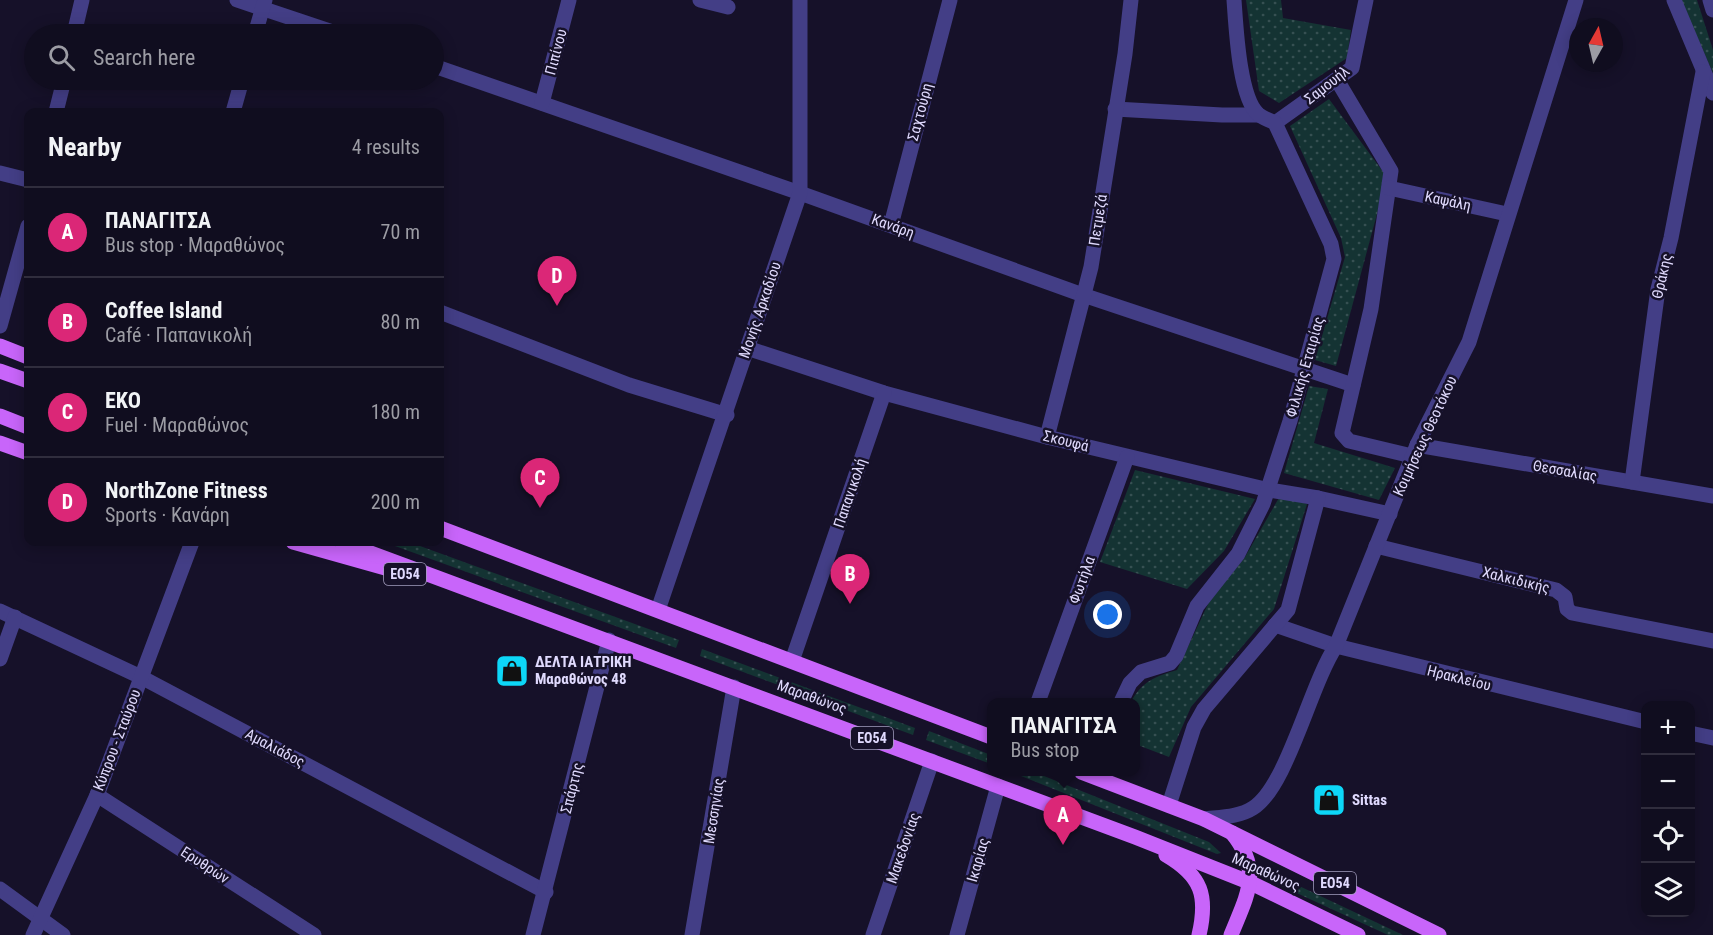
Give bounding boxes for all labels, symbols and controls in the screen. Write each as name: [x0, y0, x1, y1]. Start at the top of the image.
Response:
north arrow: [1569, 18, 1623, 72]
search box: [24, 24, 444, 90]
street label: Πιπίνου: [541, 27, 571, 77]
icon: search: [45, 41, 78, 74]
text: Search here: [93, 45, 195, 70]
street label: Σαμουήλ: [1301, 62, 1353, 108]
street label: Σαχτούρη: [904, 81, 936, 143]
text: Nearby: [48, 132, 122, 162]
text: 4 results: [352, 135, 420, 159]
street label: Καψάλη: [1423, 187, 1473, 215]
street label: Πετμεζά: [1085, 192, 1111, 247]
text: ΠΑΝΑΓΙΤΣΑ: [105, 208, 211, 233]
street label: Κανάρη: [869, 210, 917, 242]
text: A: [62, 220, 73, 244]
text: 70 m: [381, 220, 420, 244]
text: Bus stop · Μαραθώνος: [105, 233, 285, 257]
street label: Θράκης: [1648, 252, 1676, 300]
pin: D: [538, 256, 576, 306]
street label: Μονής Αρκαδίου: [735, 259, 785, 361]
text: Coffee Island: [105, 298, 222, 323]
text: B: [62, 310, 73, 334]
text: 80 m: [381, 310, 420, 334]
street label: Φιλικής Εταιρίας: [1282, 315, 1328, 419]
text: Café · Παπανικολή: [105, 323, 252, 347]
street label: Κοιμήσεως Θεοτόκου: [1389, 373, 1461, 499]
text: EKO: [105, 388, 141, 413]
text: C: [62, 400, 73, 424]
text: 180 m: [371, 400, 420, 424]
text: Fuel · Μαραθώνος: [105, 413, 249, 437]
street label: Σκουφά: [1041, 427, 1091, 455]
street label: Παπανικολή: [830, 456, 870, 530]
street label: Θεσσαλίας: [1532, 457, 1598, 485]
pin: C: [520, 458, 560, 508]
text: NorthZone Fitness: [105, 478, 268, 503]
text: D: [62, 490, 73, 514]
text: 200 m: [371, 490, 420, 514]
text: Sports · Κανάρη: [105, 503, 230, 527]
street label: Φωτήλα: [1065, 553, 1099, 606]
pin: B: [830, 554, 870, 604]
road number: ΕΟ54: [384, 563, 426, 585]
street label: Χαλκιδικής: [1481, 563, 1551, 597]
your location: [1093, 600, 1122, 629]
shop icon: ΔΕΛΤΑ ΙΑΤΡΙΚΗ Μαραθώνος 48: [494, 653, 530, 689]
place label: ΔΕΛΤΑ ΙΑΤΡΙΚΗ Μαραθώνος 48: [535, 653, 631, 688]
street label: Ηρακλείου: [1425, 661, 1493, 695]
street label: Μαραθώνος: [775, 676, 849, 718]
street label: Κύπρου - Σταύρου: [89, 687, 145, 793]
popup: [987, 698, 1140, 776]
map controls: [1641, 701, 1695, 917]
button: +: [1641, 701, 1695, 755]
text: ΠΑΝΑΓΙΤΣΑ: [1010, 713, 1117, 738]
street label: Αμαλιάδος: [242, 725, 308, 771]
road number: ΕΟ54: [851, 727, 893, 749]
text: Bus stop: [1010, 738, 1079, 762]
button: −: [1641, 755, 1695, 809]
street label: Σπάρτης: [557, 761, 587, 815]
street label: Μεσσηνίας: [700, 777, 728, 845]
shop icon: Sittas: [1311, 782, 1347, 818]
place label: Sittas: [1352, 791, 1387, 809]
pin: A: [1044, 796, 1082, 845]
button: locate: [1641, 809, 1695, 863]
street label: Μακεδονίας: [883, 810, 923, 886]
street label: Ικαρίας: [963, 836, 993, 884]
street label: Ερυθρών: [177, 843, 233, 888]
street label: Μαραθώνος: [1229, 849, 1303, 895]
button: layers: [1641, 863, 1695, 917]
road number: ΕΟ54: [1314, 872, 1356, 894]

